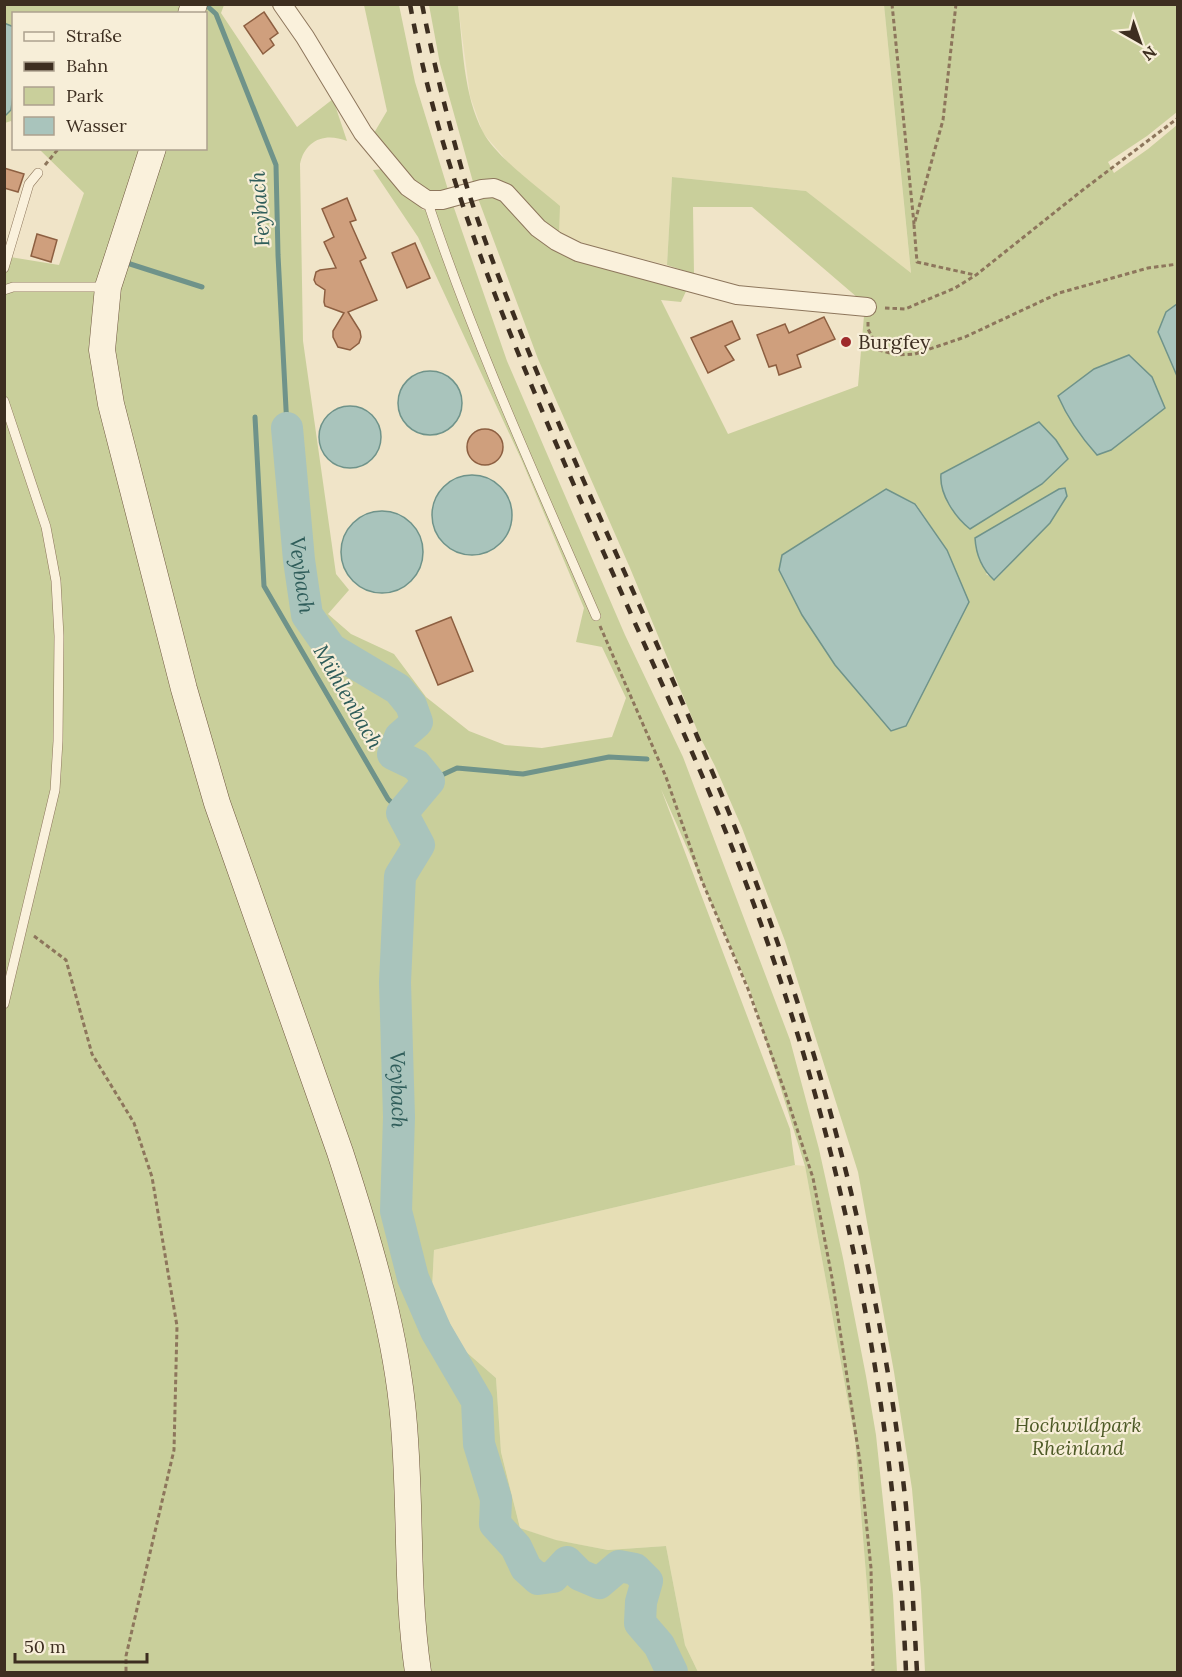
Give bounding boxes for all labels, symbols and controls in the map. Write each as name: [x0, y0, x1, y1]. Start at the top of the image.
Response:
legend: [12, 12, 207, 150]
north arrow: [1110, 12, 1170, 72]
text: Straße: [66, 24, 122, 47]
text: N: [1138, 42, 1161, 65]
text: Bahn: [66, 54, 108, 77]
text: Park: [66, 84, 104, 107]
text: Wasser: [66, 114, 127, 137]
water label: Feybach: [243, 170, 276, 248]
place label: Burgfey: [858, 329, 931, 354]
marker: Burgfey: [839, 335, 853, 349]
water label: Veybach: [284, 535, 321, 616]
water label: Mühlenbach: [308, 639, 389, 754]
water label: Veybach: [384, 1051, 413, 1129]
park label: Hochwildpark Rheinland: [1014, 1412, 1142, 1460]
scale bar: [15, 1626, 147, 1664]
text: 50 m: [24, 1635, 66, 1658]

